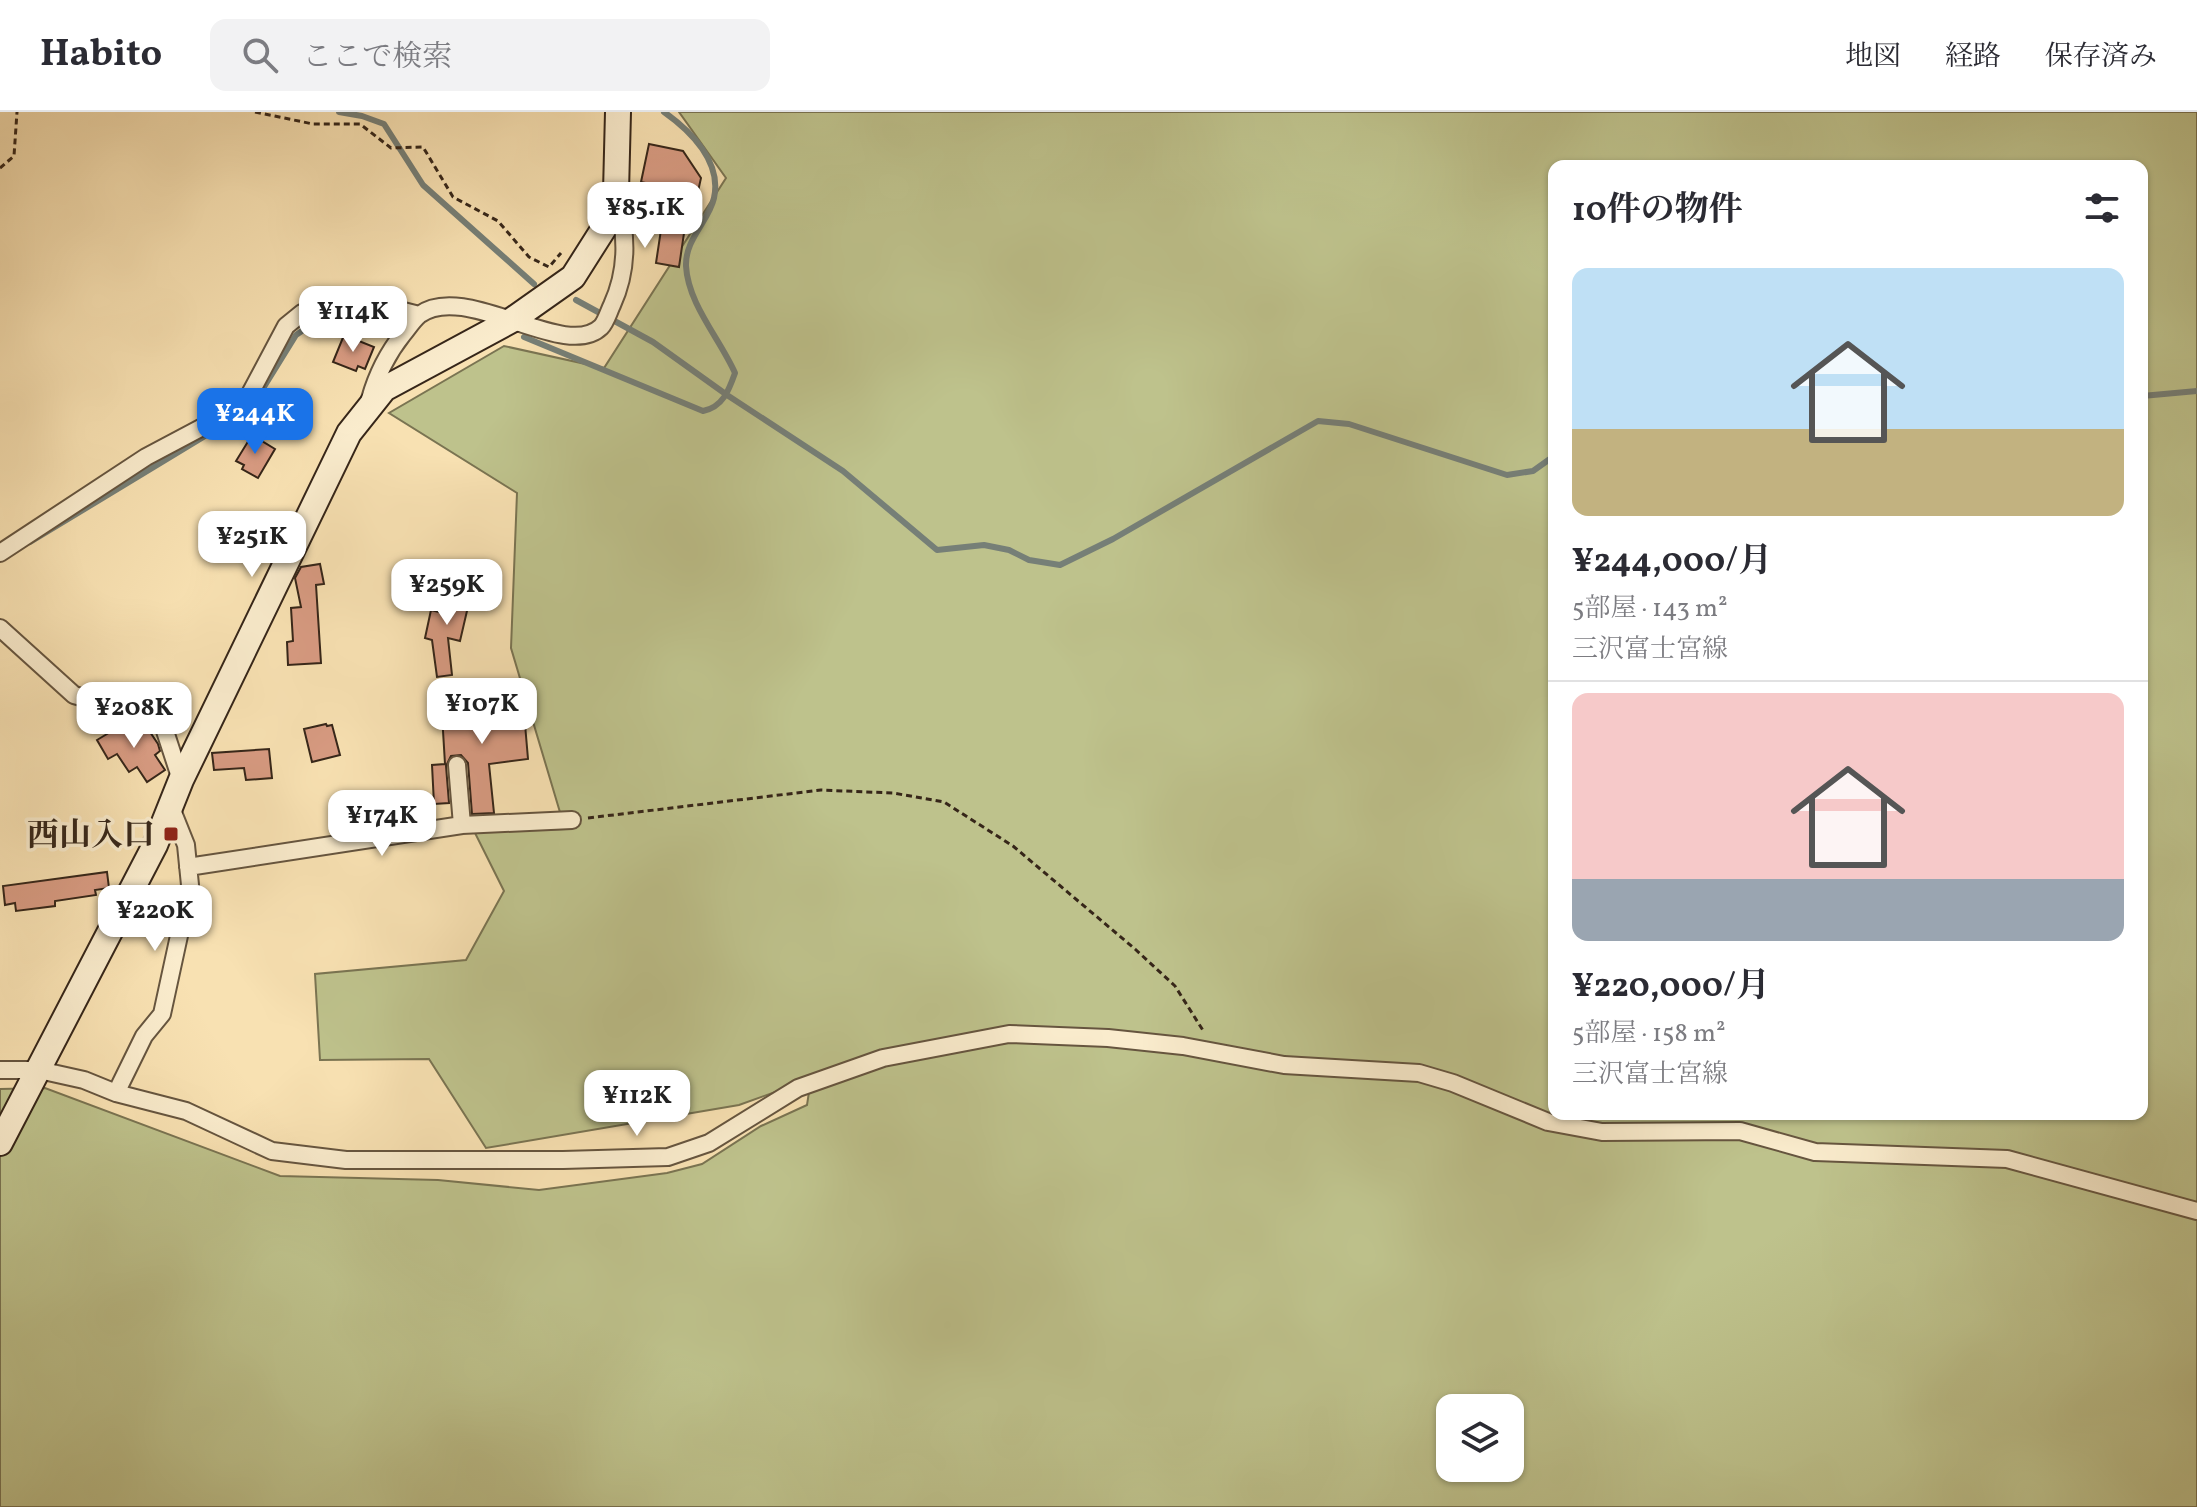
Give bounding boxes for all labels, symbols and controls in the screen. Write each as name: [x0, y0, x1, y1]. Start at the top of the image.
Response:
search box: [210, 19, 770, 91]
text: Habito: [40, 29, 162, 82]
icon: search: [238, 33, 282, 77]
text: ここで検索: [302, 37, 452, 79]
text: 地図: [1845, 38, 1901, 77]
text: 経路: [1945, 38, 2001, 77]
text: 保存済み: [2045, 38, 2157, 77]
pin: ¥85.1K: [580, 182, 710, 250]
icon: filters: [2080, 186, 2124, 230]
text: 10件の物件: [1572, 188, 1743, 235]
text: ¥85.1K: [605, 190, 685, 226]
pin: ¥114K: [297, 286, 409, 354]
text: ¥114K: [317, 294, 389, 330]
icon: home: [1776, 320, 1920, 464]
pin: ¥244K: [199, 388, 311, 456]
text: ¥244K: [215, 396, 295, 432]
pin: ¥251K: [196, 511, 308, 579]
text: ¥251K: [216, 519, 288, 555]
text: ¥244,000/月: [1572, 539, 1772, 586]
pin: ¥259K: [391, 559, 503, 627]
text: ¥259K: [409, 567, 485, 603]
text: 5部屋 · 143 m²: [1572, 591, 1728, 627]
text: 三沢富士宮線: [1572, 632, 1728, 668]
pin: ¥107K: [426, 678, 538, 746]
pin: ¥208K: [78, 682, 190, 750]
text: ¥107K: [445, 686, 519, 722]
text: ¥208K: [95, 690, 173, 726]
icon: home: [1776, 745, 1920, 889]
pin: ¥174K: [326, 790, 438, 858]
text: ¥174K: [346, 798, 418, 834]
place label: 西山入口: [27, 815, 155, 859]
marker: 西山入口: [162, 825, 180, 843]
pin: ¥220K: [99, 885, 211, 953]
text: ¥220K: [116, 893, 194, 929]
text: ¥220,000/月: [1572, 964, 1770, 1011]
text: 5部屋 · 158 m²: [1572, 1016, 1726, 1052]
text: 三沢富士宮線: [1572, 1057, 1728, 1093]
pin: ¥112K: [581, 1070, 693, 1138]
text: ¥112K: [602, 1078, 672, 1114]
map controls: [1436, 1394, 1524, 1482]
button: layers: [1436, 1394, 1524, 1482]

